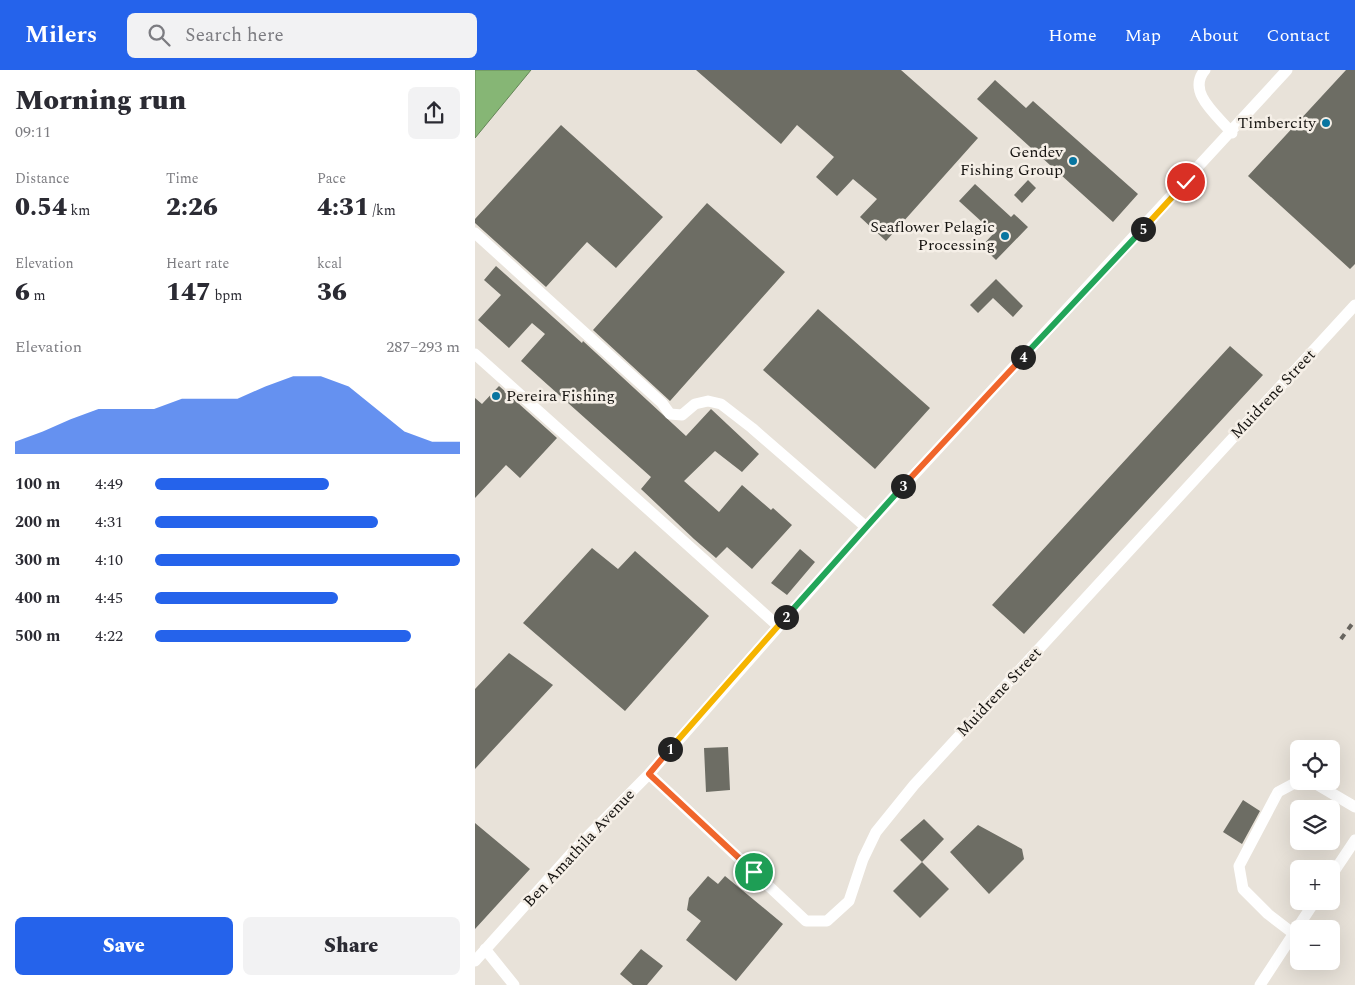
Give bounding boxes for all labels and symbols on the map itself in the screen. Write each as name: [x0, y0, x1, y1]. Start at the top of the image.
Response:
place label: Timbercity: [1237, 111, 1317, 135]
marker: Timbercity: [1320, 117, 1332, 129]
place label: Gendev Fishing Group: [960, 140, 1064, 182]
marker: Gendev Fishing Group: [1067, 155, 1079, 167]
pin: [1165, 161, 1207, 203]
place label: Seaflower Pelagic Processing: [870, 215, 995, 257]
pin: 5: [1131, 216, 1155, 242]
marker: Seaflower Pelagic Processing: [999, 230, 1011, 242]
street label: Muidrene Street: [1225, 343, 1321, 444]
pin: 4: [1011, 344, 1035, 370]
place label: Pereira Fishing: [506, 384, 615, 408]
marker: Pereira Fishing: [490, 390, 502, 402]
pin: 3: [891, 474, 915, 498]
pin: 2: [773, 604, 799, 630]
street label: Muidrene Street: [951, 641, 1047, 742]
pin: 1: [657, 736, 683, 762]
street label: Ben Amathila Avenue: [518, 783, 640, 913]
pin: [733, 851, 775, 893]

